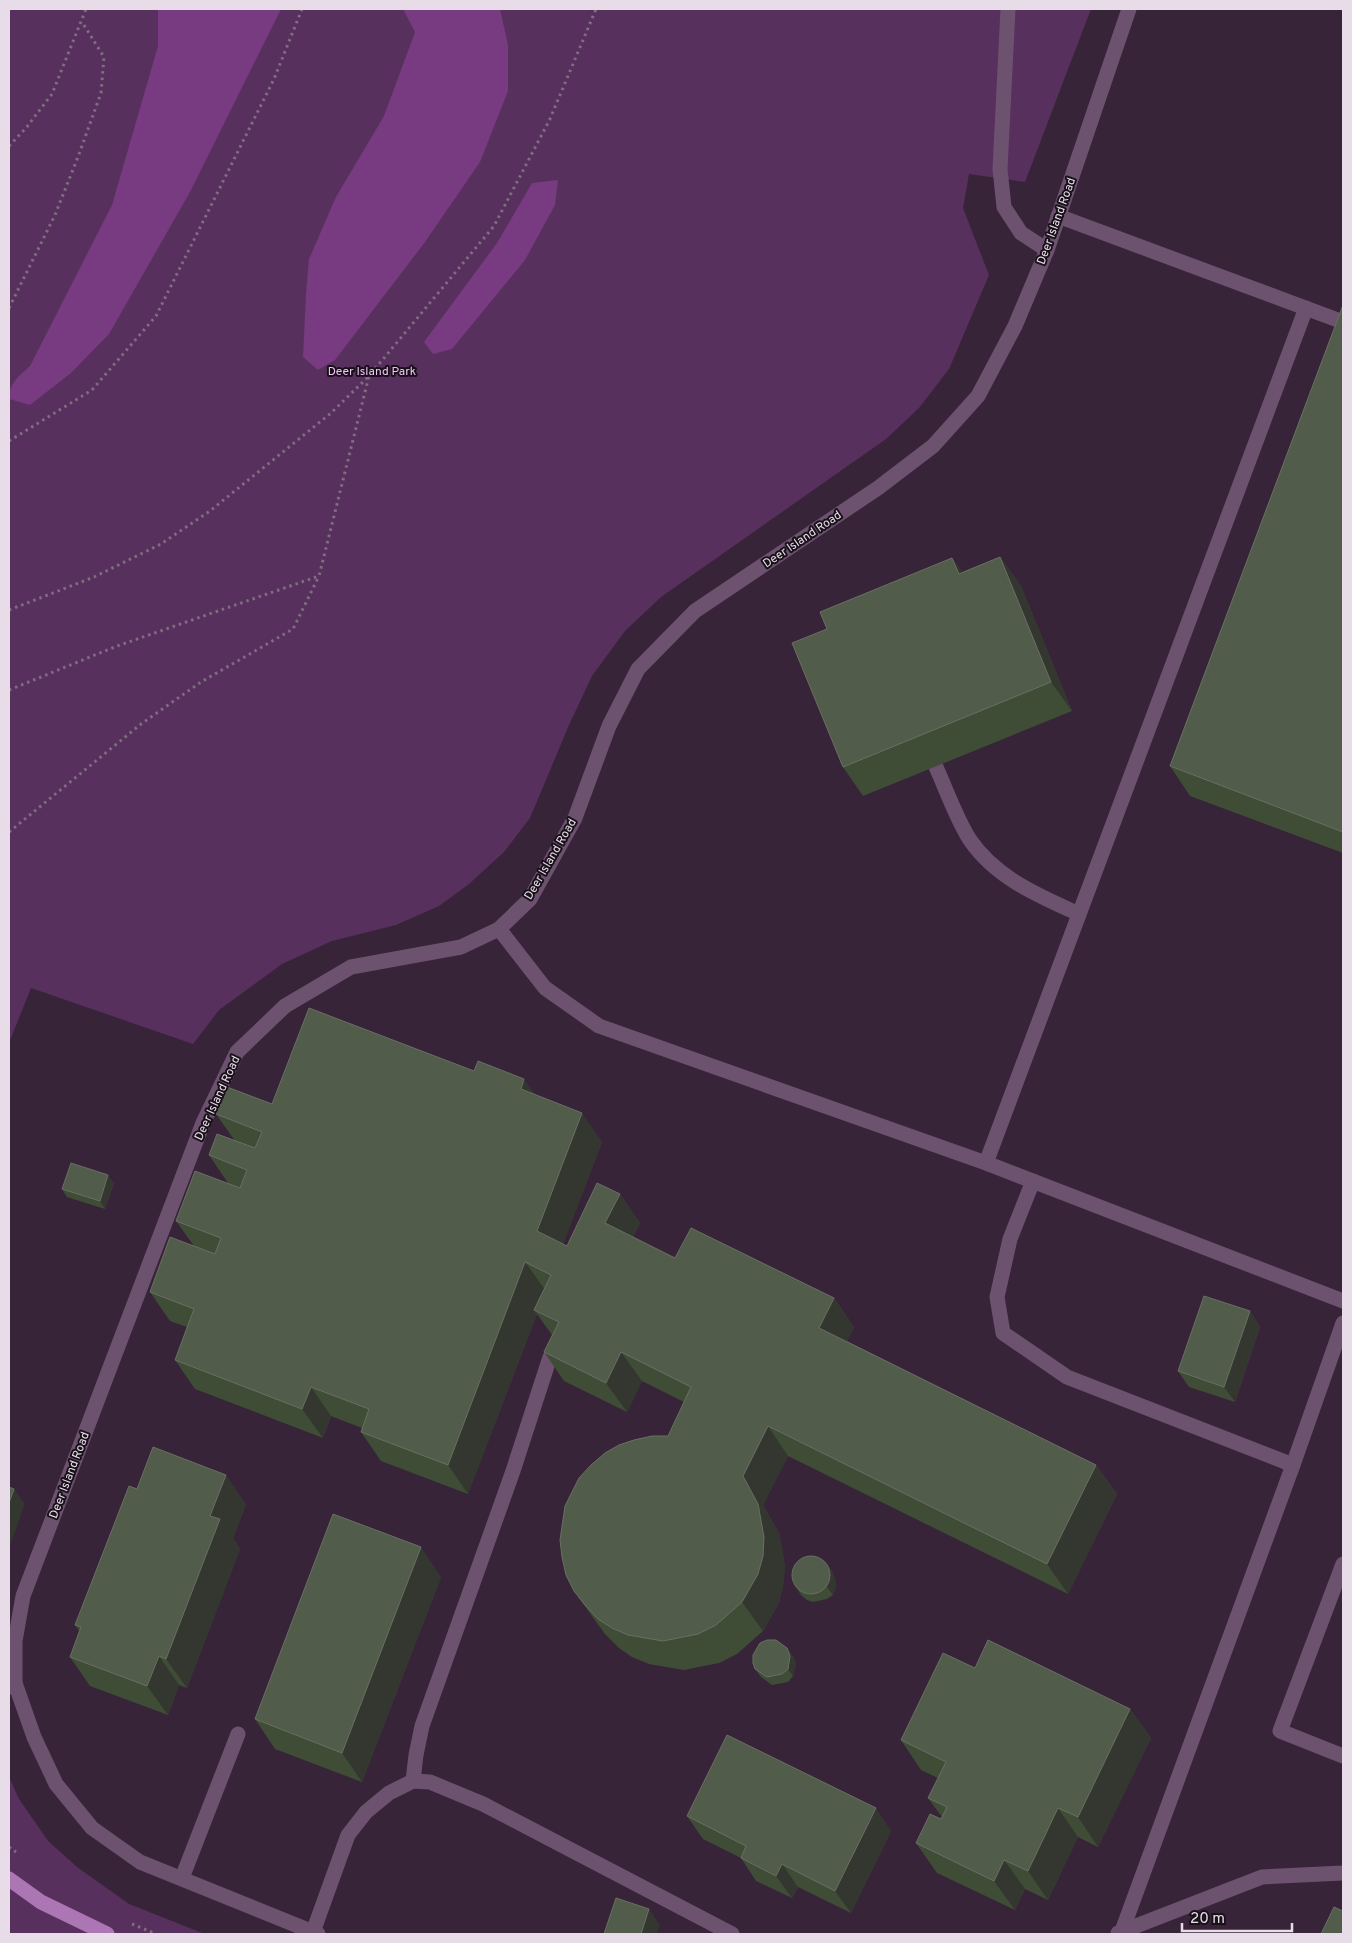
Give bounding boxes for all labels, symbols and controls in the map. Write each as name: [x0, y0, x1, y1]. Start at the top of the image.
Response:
street label: Deer Island Road: [1034, 176, 1080, 267]
park label: Deer Island Park: [328, 364, 416, 380]
street label: Deer Island Road: [760, 508, 845, 572]
street label: Deer Island Road: [521, 816, 581, 903]
street label: Deer Island Road: [191, 1054, 244, 1143]
street label: Deer Island Road: [46, 1430, 94, 1521]
scale bar: [1182, 1900, 1292, 1932]
text: 20 m: [1190, 1910, 1225, 1929]

